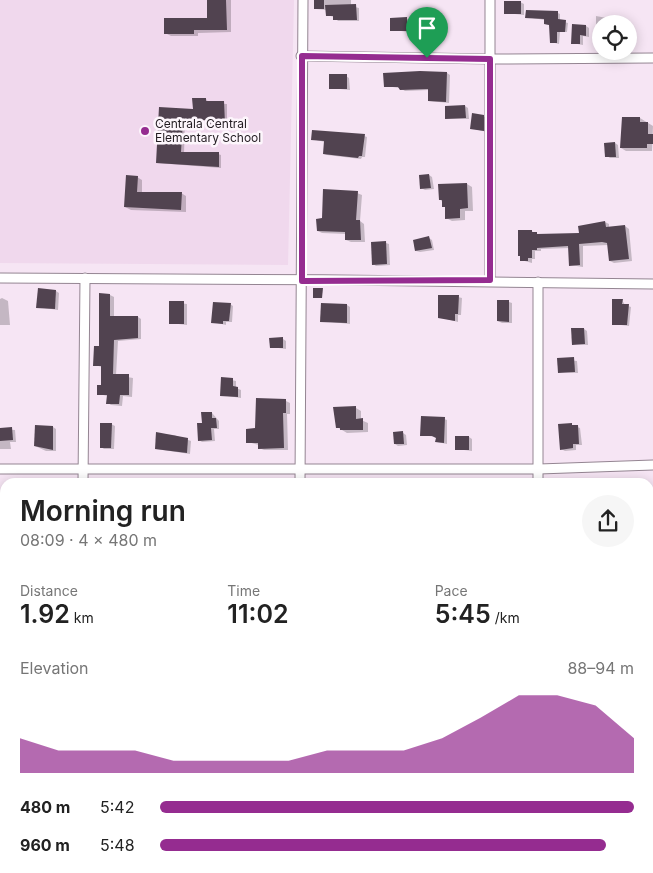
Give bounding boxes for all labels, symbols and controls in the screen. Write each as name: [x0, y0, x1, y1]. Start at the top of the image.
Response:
pin: [406, 7, 448, 58]
icon: arrive: [413, 14, 441, 42]
map controls: [592, 15, 637, 60]
button: locate: [592, 15, 637, 60]
place label: Centrala Central Elementary School: [155, 116, 261, 145]
marker: Centrala Central Elementary School: [139, 125, 151, 137]
text: Morning run: [20, 494, 186, 528]
button: share: [582, 495, 634, 547]
text: 08:09 · 4 × 480 m: [20, 530, 157, 550]
text: Distance: [20, 582, 78, 599]
text: Time: [227, 582, 260, 599]
text: Pace: [435, 582, 468, 599]
text: 1.92: [20, 599, 70, 629]
text: 11:02: [227, 599, 289, 629]
text: 5:45: [435, 599, 491, 629]
text: km: [70, 609, 94, 626]
text: /km: [491, 609, 520, 626]
text: Elevation: [20, 658, 89, 678]
text: 88–94 m: [567, 658, 634, 678]
text: 480 m: [20, 797, 70, 817]
text: 5:42: [100, 797, 134, 817]
text: 960 m: [20, 835, 70, 855]
text: 5:48: [100, 835, 135, 855]

